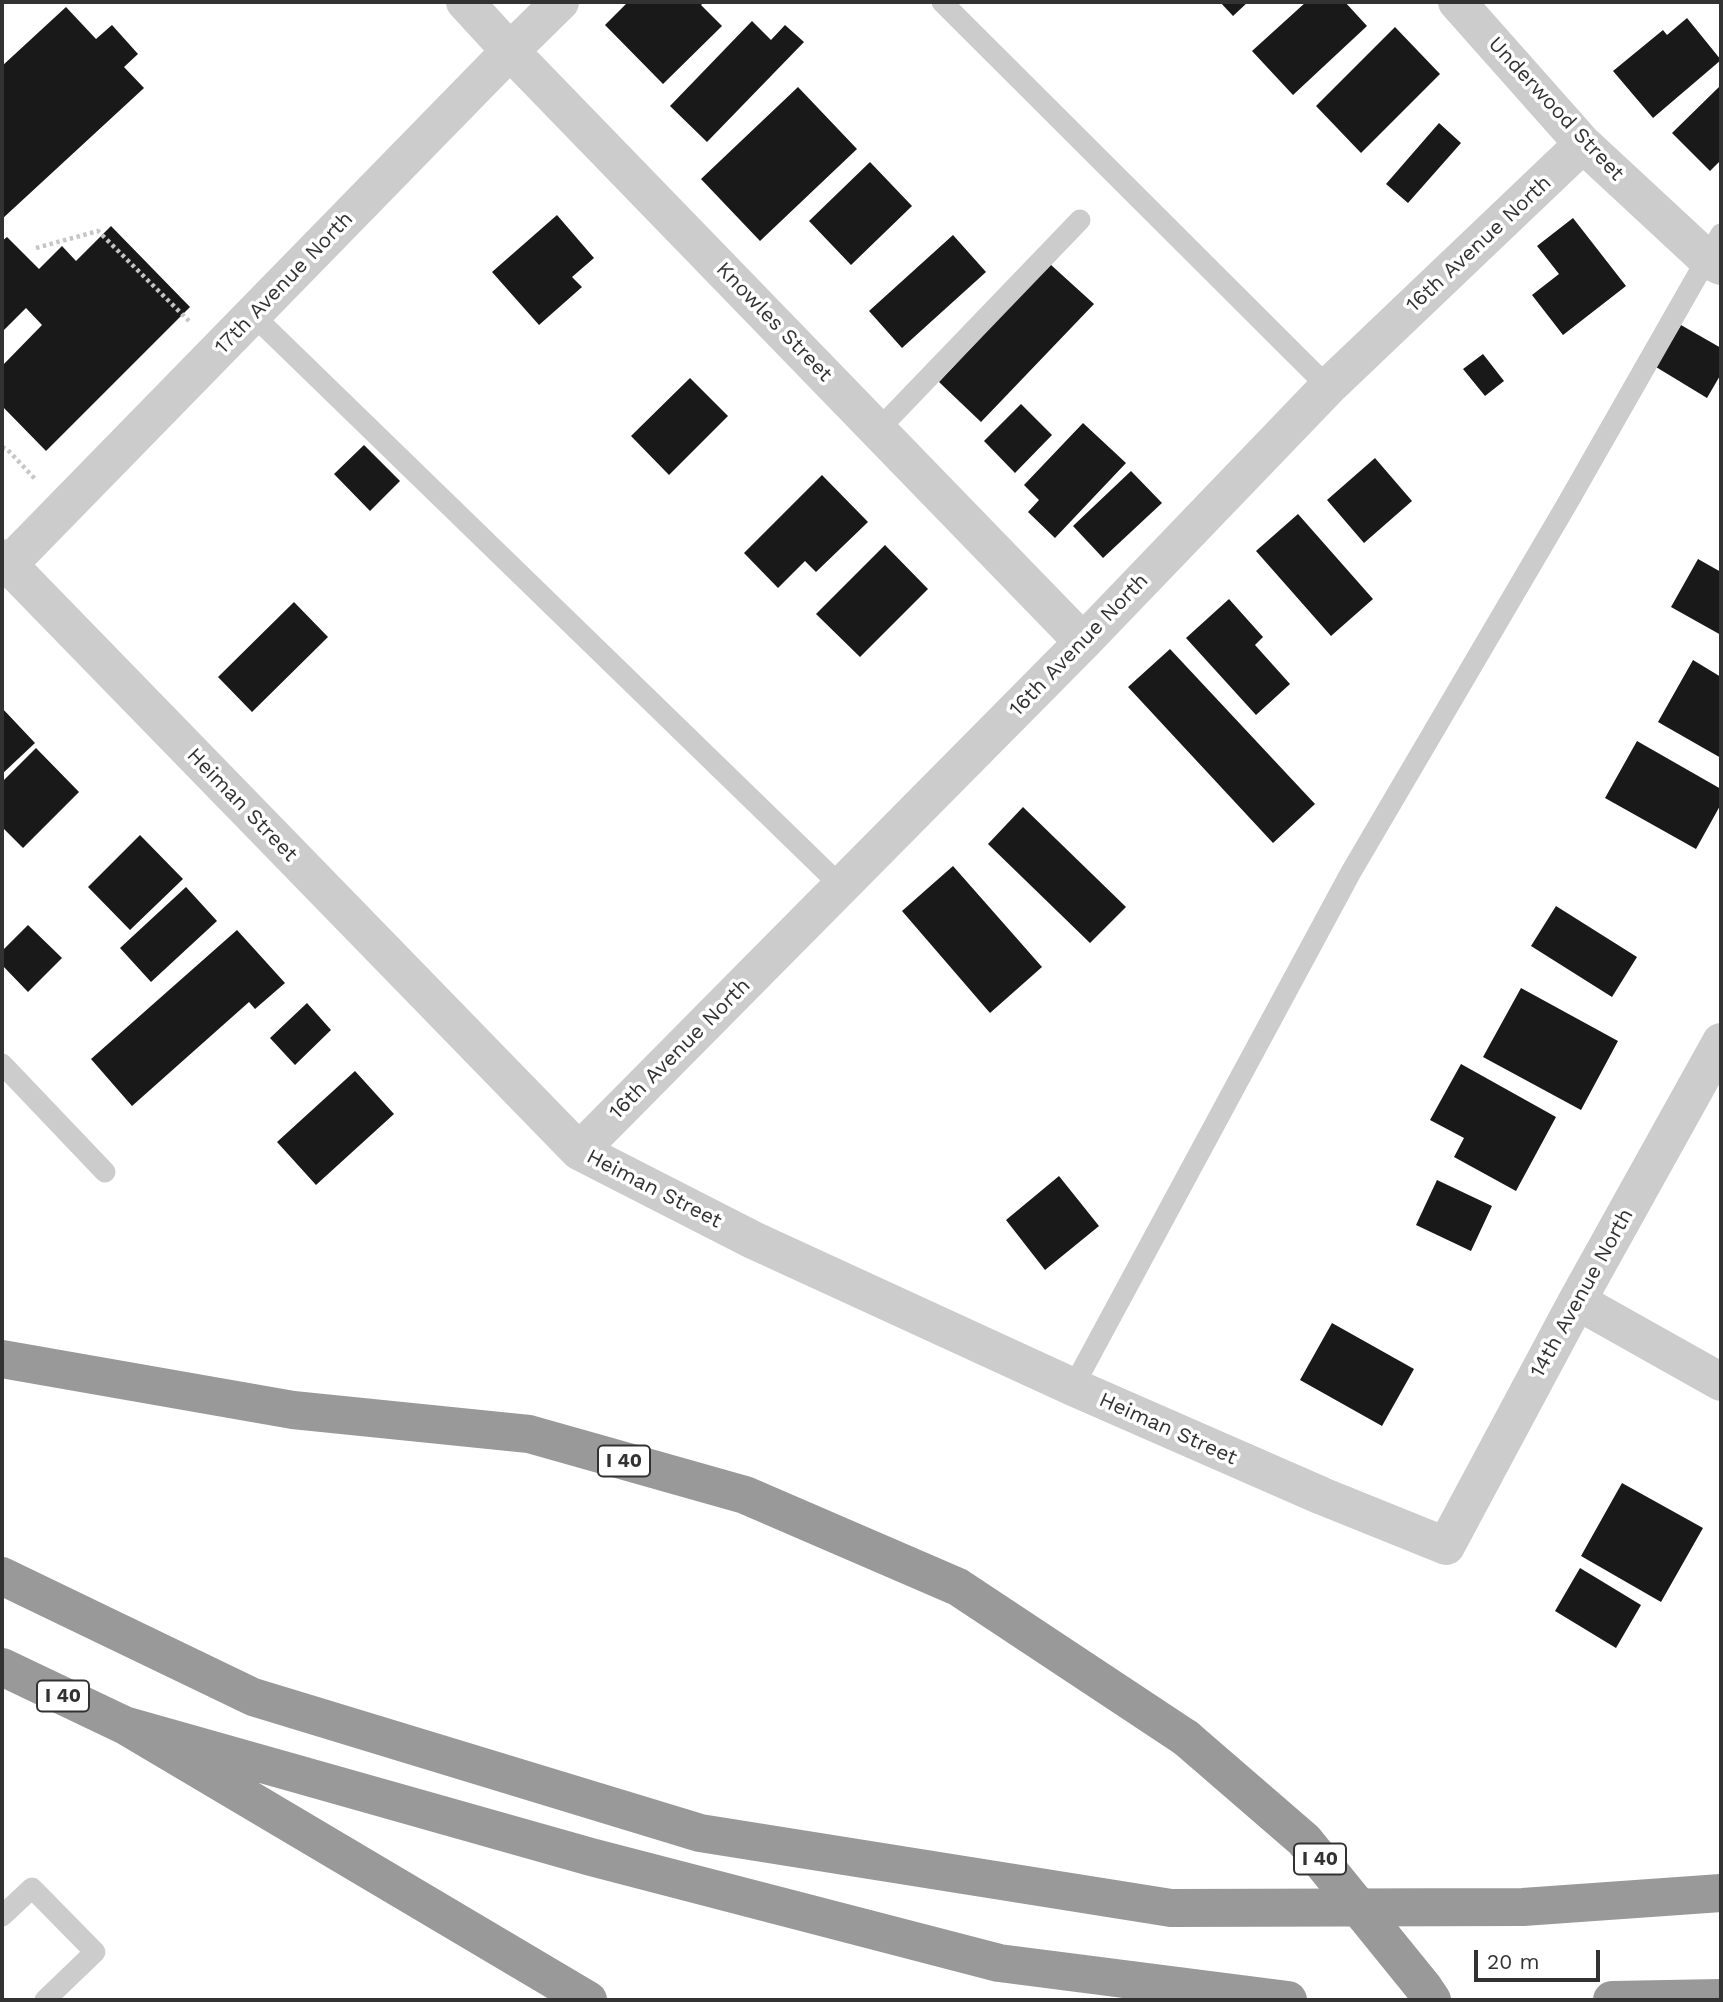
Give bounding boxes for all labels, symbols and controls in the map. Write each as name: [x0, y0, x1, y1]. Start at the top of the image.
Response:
street label: Underwood Street: [1483, 32, 1629, 186]
street label: 16th Avenue North: [1401, 170, 1557, 318]
street label: 17th Avenue North: [210, 207, 358, 359]
street label: Knowles Street: [711, 257, 837, 387]
street label: 16th Avenue North: [1004, 568, 1154, 722]
street label: Heiman Street: [181, 743, 303, 867]
street label: 16th Avenue North: [604, 973, 756, 1125]
street label: Heiman Street: [582, 1144, 726, 1234]
street label: 14th Avenue North: [1525, 1204, 1639, 1382]
street label: Heiman Street: [1095, 1387, 1241, 1471]
road number: I 40: [598, 1446, 650, 1476]
road number: I 40: [37, 1680, 89, 1712]
road number: I 40: [1294, 1843, 1346, 1874]
scale bar: [1478, 1936, 1604, 1980]
text: 20 m: [1487, 1949, 1539, 1974]

